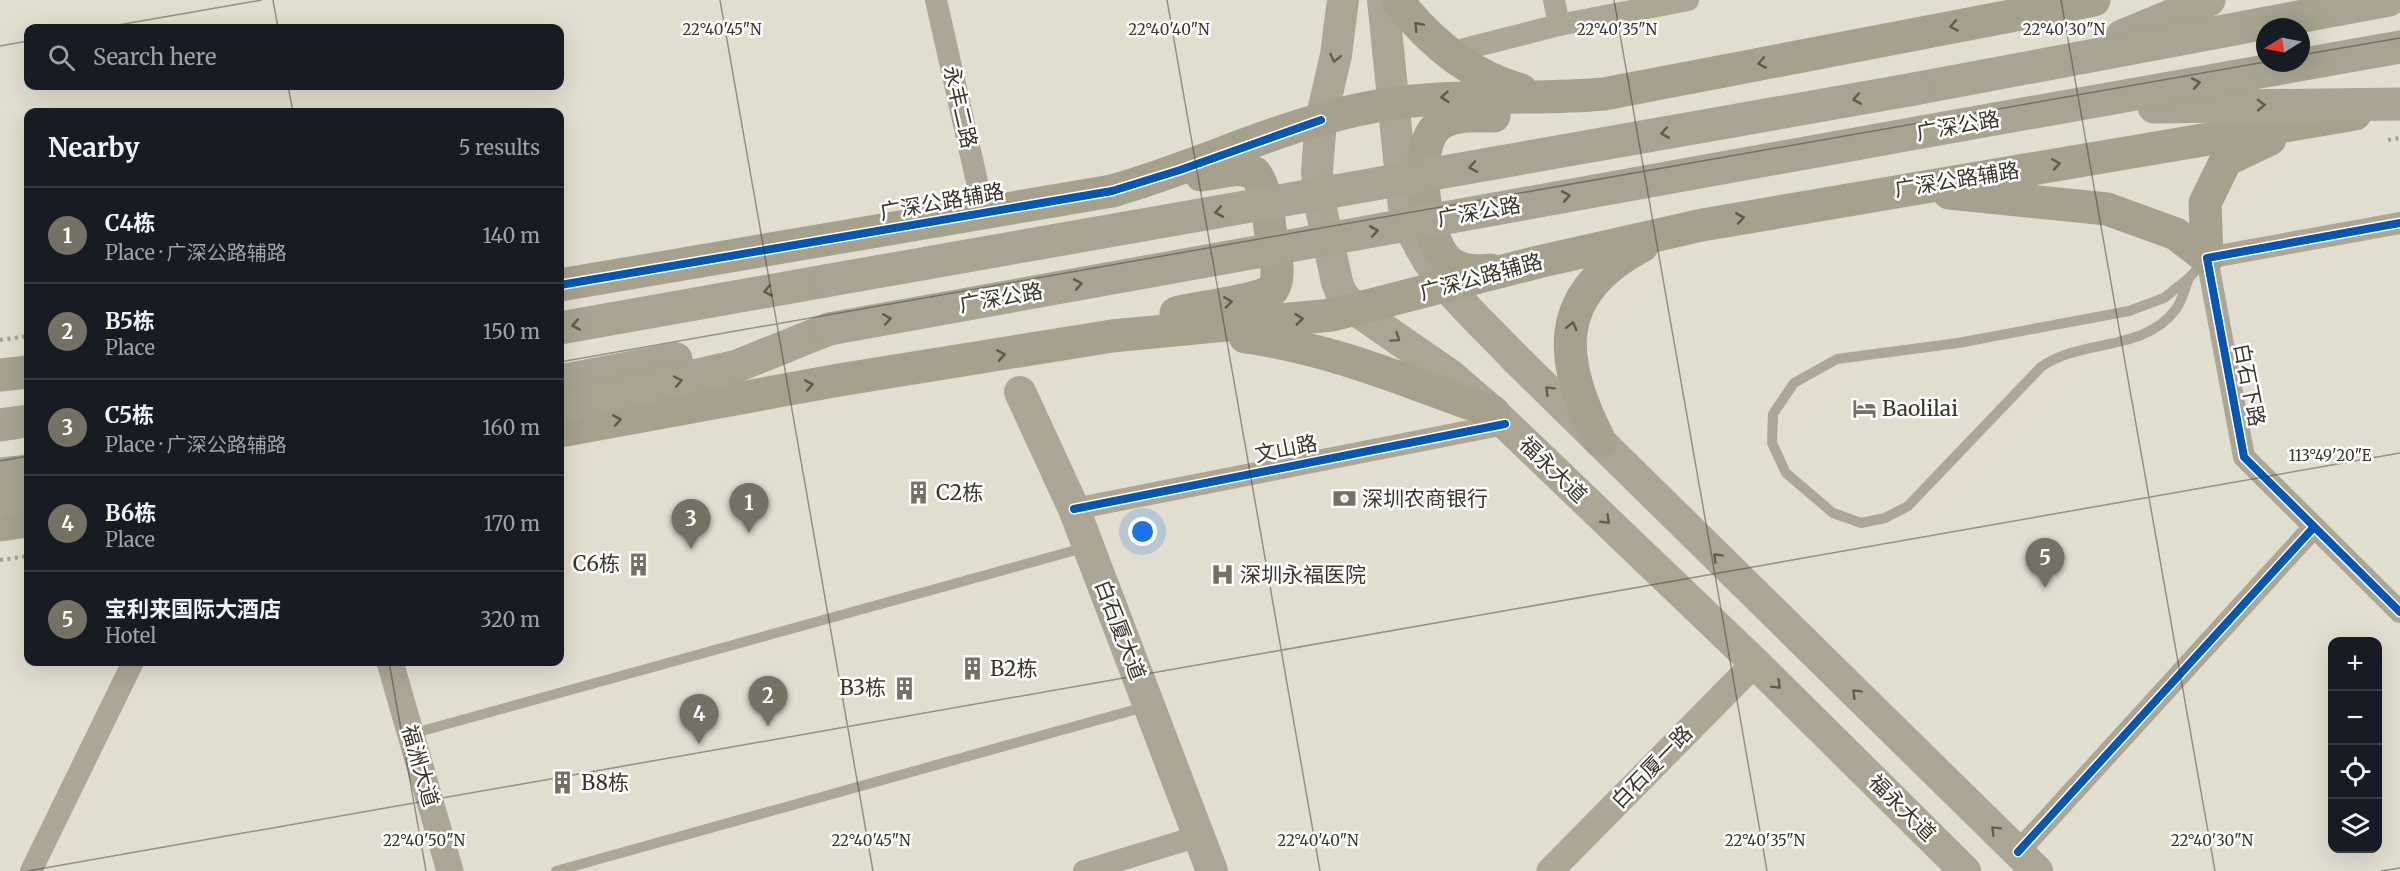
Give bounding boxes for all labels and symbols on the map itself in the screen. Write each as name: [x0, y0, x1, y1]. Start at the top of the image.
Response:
north arrow: [2256, 18, 2310, 72]
one-way arrow: [1949, 19, 1959, 32]
text: 22°40'45"N: [682, 20, 762, 39]
text: 22°40'40"N: [1128, 20, 1210, 39]
text: 22°40'35"N: [1577, 20, 1658, 39]
text: 22°40'30"N: [2023, 20, 2106, 39]
one-way arrow: [1415, 22, 1426, 33]
one-way arrow: [1330, 53, 1343, 63]
one-way arrow: [1758, 56, 1768, 69]
street label: 永丰二路: [938, 63, 983, 151]
one-way arrow: [2191, 77, 2201, 90]
one-way arrow: [1440, 90, 1449, 103]
one-way arrow: [1852, 93, 1861, 105]
one-way arrow: [2257, 99, 2266, 112]
street label: 广深公路: [1914, 105, 2002, 146]
one-way arrow: [1660, 126, 1670, 139]
street label: 广深公路辅路: [1893, 156, 2021, 203]
one-way arrow: [2052, 158, 2061, 170]
one-way arrow: [1468, 160, 1478, 173]
street label: 广深公路辅路: [878, 177, 1006, 226]
street label: 广深公路: [1435, 191, 1523, 232]
one-way arrow: [1561, 191, 1570, 203]
one-way arrow: [1214, 205, 1224, 218]
one-way arrow: [1734, 212, 1744, 225]
one-way arrow: [1368, 225, 1378, 238]
street label: 广深公路辅路: [1417, 247, 1545, 306]
street label: 广深公路: [957, 277, 1045, 318]
one-way arrow: [1073, 278, 1083, 291]
one-way arrow: [763, 284, 773, 297]
one-way arrow: [1224, 296, 1233, 308]
one-way arrow: [881, 313, 891, 326]
one-way arrow: [1295, 314, 1304, 326]
one-way arrow: [571, 318, 581, 331]
one-way arrow: [1565, 321, 1578, 331]
one-way arrow: [1390, 330, 1401, 341]
street label: 白石下路: [2228, 341, 2271, 429]
one-way arrow: [997, 349, 1006, 361]
one-way arrow: [673, 375, 683, 388]
one-way arrow: [804, 379, 814, 392]
one-way arrow: [1545, 387, 1556, 398]
place label: Baolilai: [1882, 395, 1958, 422]
hotel icon: Baolilai: [1851, 396, 1877, 422]
one-way arrow: [612, 414, 622, 427]
street label: 文山路: [1252, 429, 1319, 468]
street label: 福永大道: [1514, 431, 1593, 509]
text: 113°49'20"E: [2289, 446, 2372, 465]
place label: C2栋: [936, 479, 983, 506]
building icon: C2栋: [905, 480, 931, 506]
pin: 1: [730, 484, 768, 533]
place label: 深圳农商银行: [1362, 485, 1488, 512]
bank icon: 深圳农商银行: [1331, 486, 1357, 512]
pin: 3: [672, 500, 710, 549]
one-way arrow: [1599, 513, 1610, 524]
your location: [1128, 517, 1157, 546]
pin: 5: [2026, 538, 2064, 588]
place label: C6栋: [573, 550, 620, 577]
building icon: C6栋: [625, 551, 651, 577]
one-way arrow: [1714, 553, 1725, 564]
place label: 深圳永福医院: [1240, 561, 1366, 588]
hospital icon: 深圳永福医院: [1209, 562, 1235, 588]
street label: 白石厦大道: [1089, 576, 1152, 684]
place label: B2栋: [990, 655, 1037, 682]
building icon: B2栋: [959, 656, 985, 682]
place label: B3栋: [839, 674, 886, 701]
building icon: B3栋: [891, 675, 917, 701]
pin: 2: [748, 676, 788, 726]
one-way arrow: [1769, 677, 1780, 688]
one-way arrow: [1853, 690, 1864, 701]
pin: 4: [680, 694, 718, 744]
street label: 白石厦一路: [1605, 720, 1698, 814]
street label: 福洲大道: [396, 722, 445, 810]
street label: 福永大道: [1863, 768, 1942, 847]
place label: B8栋: [581, 769, 629, 796]
building icon: B8栋: [550, 770, 576, 796]
one-way arrow: [1992, 826, 2002, 837]
text: 22°40'50"N: [383, 831, 465, 850]
text: 22°40'45"N: [831, 831, 911, 850]
text: 22°40'40"N: [1277, 831, 1359, 850]
text: 22°40'35"N: [1725, 831, 1806, 850]
text: 22°40'30"N: [2171, 831, 2254, 850]

